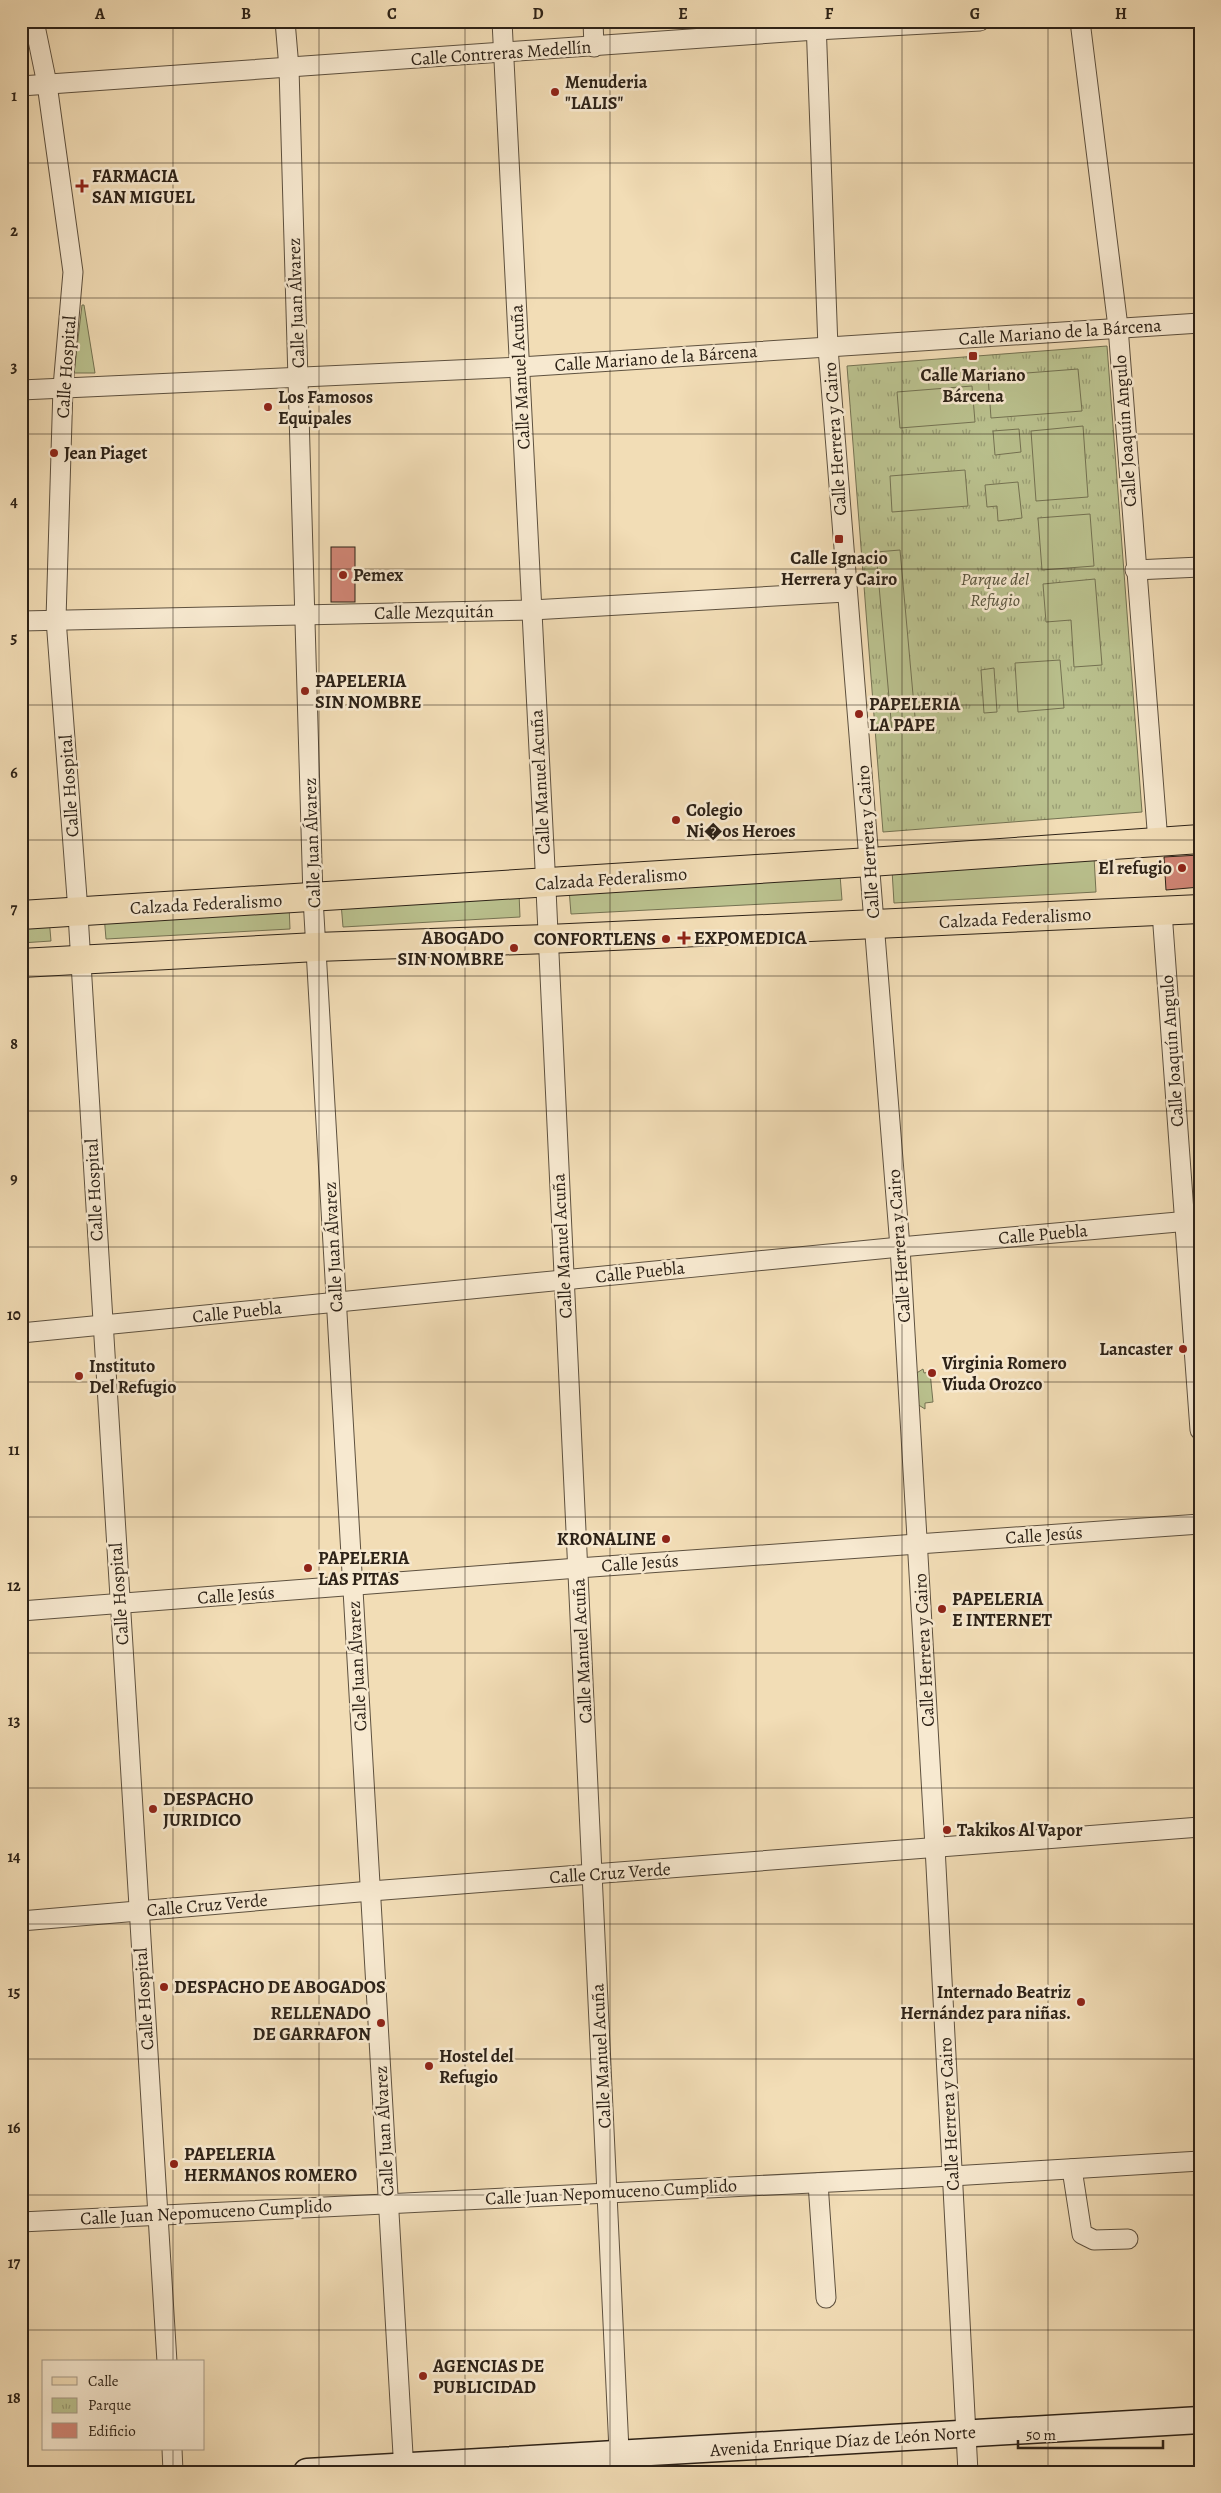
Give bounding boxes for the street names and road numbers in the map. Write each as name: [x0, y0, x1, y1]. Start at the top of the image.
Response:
street label: Calle Contreras Medellín: [410, 35, 592, 71]
street label: Calle Juan Álvarez: [282, 237, 310, 369]
street label: Calle Manuel Acuña: [504, 303, 536, 450]
street label: Calle Mariano de la Bárcena: [958, 313, 1163, 351]
street label: Calle Hospital: [50, 314, 82, 419]
street label: Calle Mariano de la Bárcena: [554, 339, 759, 377]
street label: Calle Joaquín Angulo: [1108, 354, 1142, 508]
street label: Calle Herrera y Cairo: [818, 361, 852, 516]
street label: Calle Mezquitán: [374, 599, 494, 625]
street label: Calle Manuel Acuña: [524, 708, 556, 855]
street label: Calle Hospital: [53, 733, 85, 838]
street label: Calle Herrera y Cairo: [851, 764, 885, 919]
street label: Calle Juan Álvarez: [298, 777, 326, 909]
street label: Calzada Federalismo: [534, 862, 688, 896]
street label: Calzada Federalismo: [129, 888, 283, 920]
street label: Calzada Federalismo: [938, 902, 1092, 934]
street label: Calle Joaquín Angulo: [1155, 974, 1189, 1128]
street label: Calle Hospital: [79, 1137, 109, 1242]
street label: Calle Herrera y Cairo: [882, 1168, 916, 1323]
street label: Calle Manuel Acuña: [546, 1172, 578, 1319]
street label: Calle Juan Álvarez: [318, 1181, 348, 1313]
street label: Calle Puebla: [997, 1218, 1089, 1250]
street label: Calle Puebla: [594, 1255, 686, 1289]
street label: Calle Puebla: [191, 1295, 283, 1329]
street label: Calle Jesús: [1004, 1520, 1084, 1550]
street label: Calle Hospital: [103, 1541, 135, 1646]
street label: Calle Jesús: [600, 1548, 680, 1578]
street label: Calle Herrera y Cairo: [908, 1573, 940, 1727]
street label: Calle Manuel Acuña: [566, 1577, 598, 1724]
street label: Calle Jesús: [196, 1580, 276, 1610]
street label: Calle Juan Álvarez: [342, 1600, 372, 1732]
street label: Calle Cruz Verde: [549, 1857, 671, 1889]
street label: Calle Cruz Verde: [145, 1888, 269, 1922]
street label: Calle Hospital: [128, 1946, 160, 2051]
street label: Calle Manuel Acuña: [585, 1982, 617, 2129]
street label: Calle Herrera y Cairo: [933, 2037, 965, 2191]
street label: Calle Juan Álvarez: [369, 2065, 399, 2197]
street label: Calle Juan Nepomuceno Cumplido: [484, 2173, 738, 2211]
street label: Calle Juan Nepomuceno Cumplido: [79, 2193, 333, 2231]
street label: Avenida Enrique Díaz de León Norte: [708, 2420, 977, 2462]

